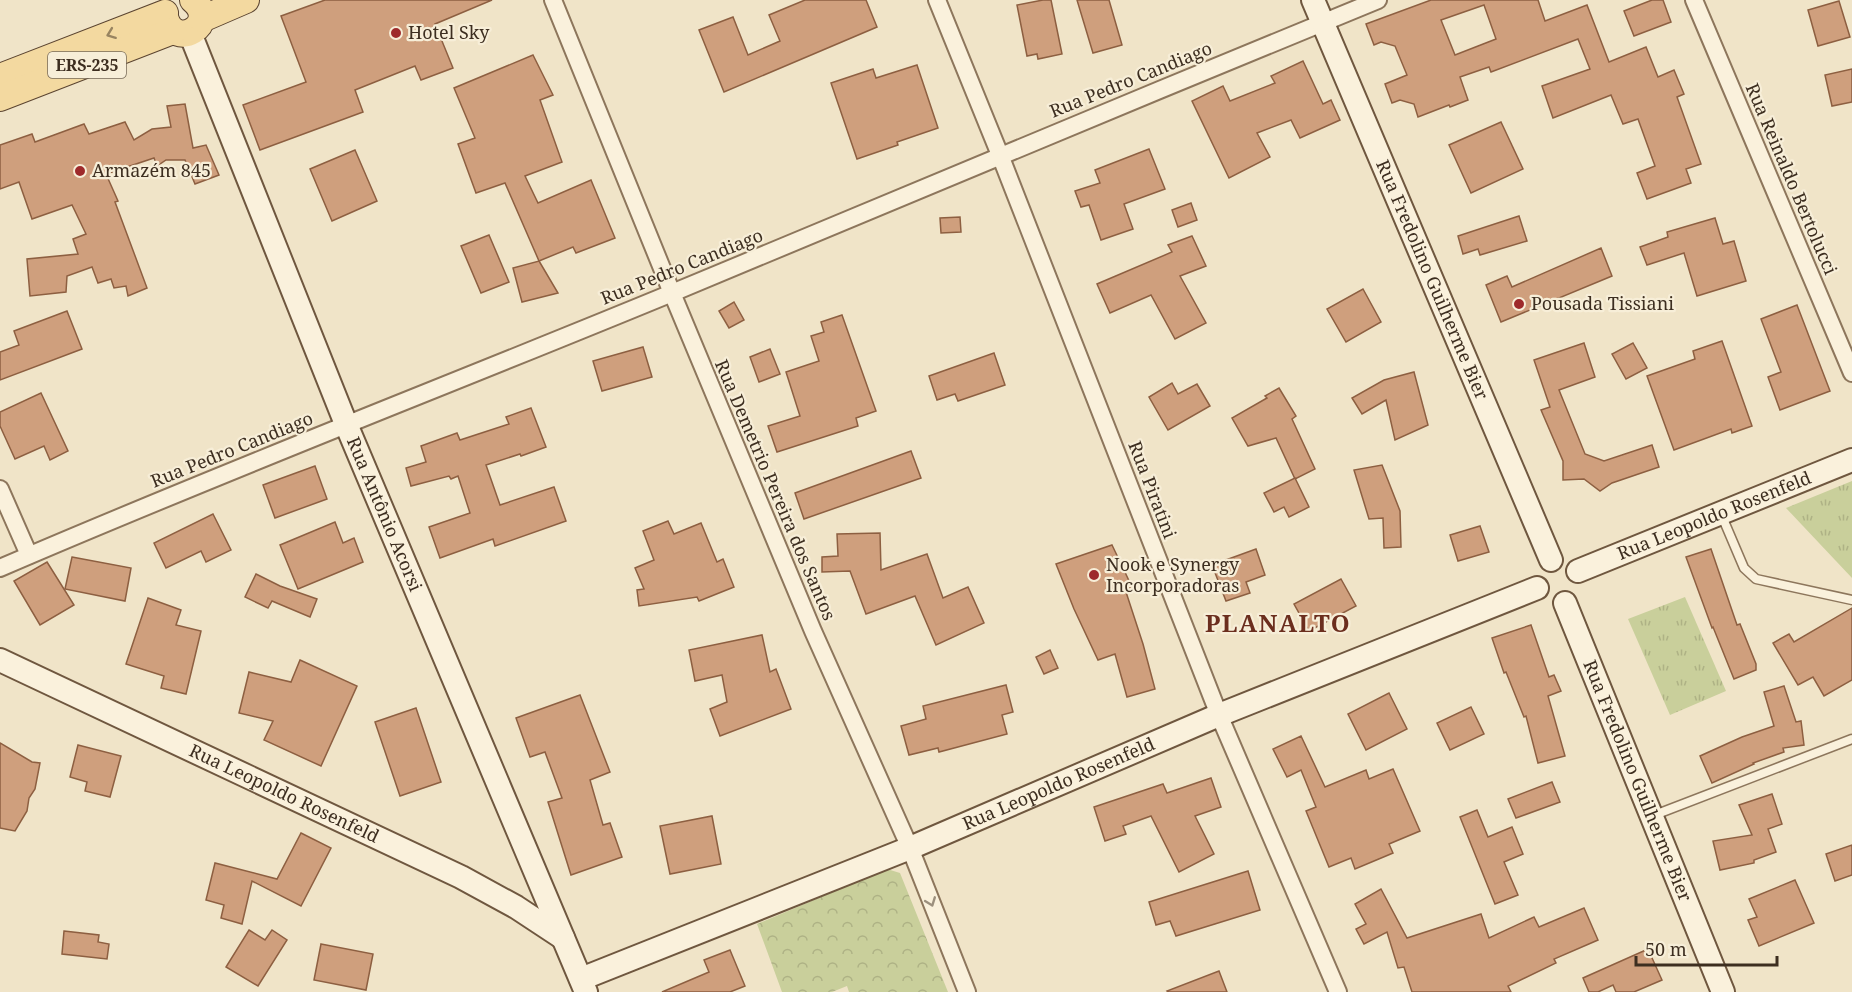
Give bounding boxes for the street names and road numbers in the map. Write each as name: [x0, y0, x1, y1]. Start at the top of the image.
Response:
street label: Rua Pedro Candiago: [1046, 36, 1215, 123]
road number: ERS-235: [48, 52, 126, 78]
street label: Rua Reinaldo Bertolucci: [1741, 79, 1843, 278]
street label: Rua Fredolino Guilherme Bier: [1371, 156, 1495, 404]
street label: Rua Pedro Candiago: [597, 223, 766, 310]
street label: Rua Demetrio Pereira dos Santos: [710, 356, 842, 624]
street label: Rua Pedro Candiago: [147, 406, 316, 493]
street label: Rua Antônio Acorsi: [342, 433, 428, 595]
street label: Rua Piratini: [1123, 438, 1183, 542]
street label: Rua Leopoldo Rosenfeld: [1613, 465, 1814, 565]
street label: Rua Fredolino Guilherme Bier: [1578, 656, 1698, 905]
street label: Rua Leopoldo Rosenfeld: [958, 731, 1158, 835]
street label: Rua Leopoldo Rosenfeld: [186, 738, 383, 848]

